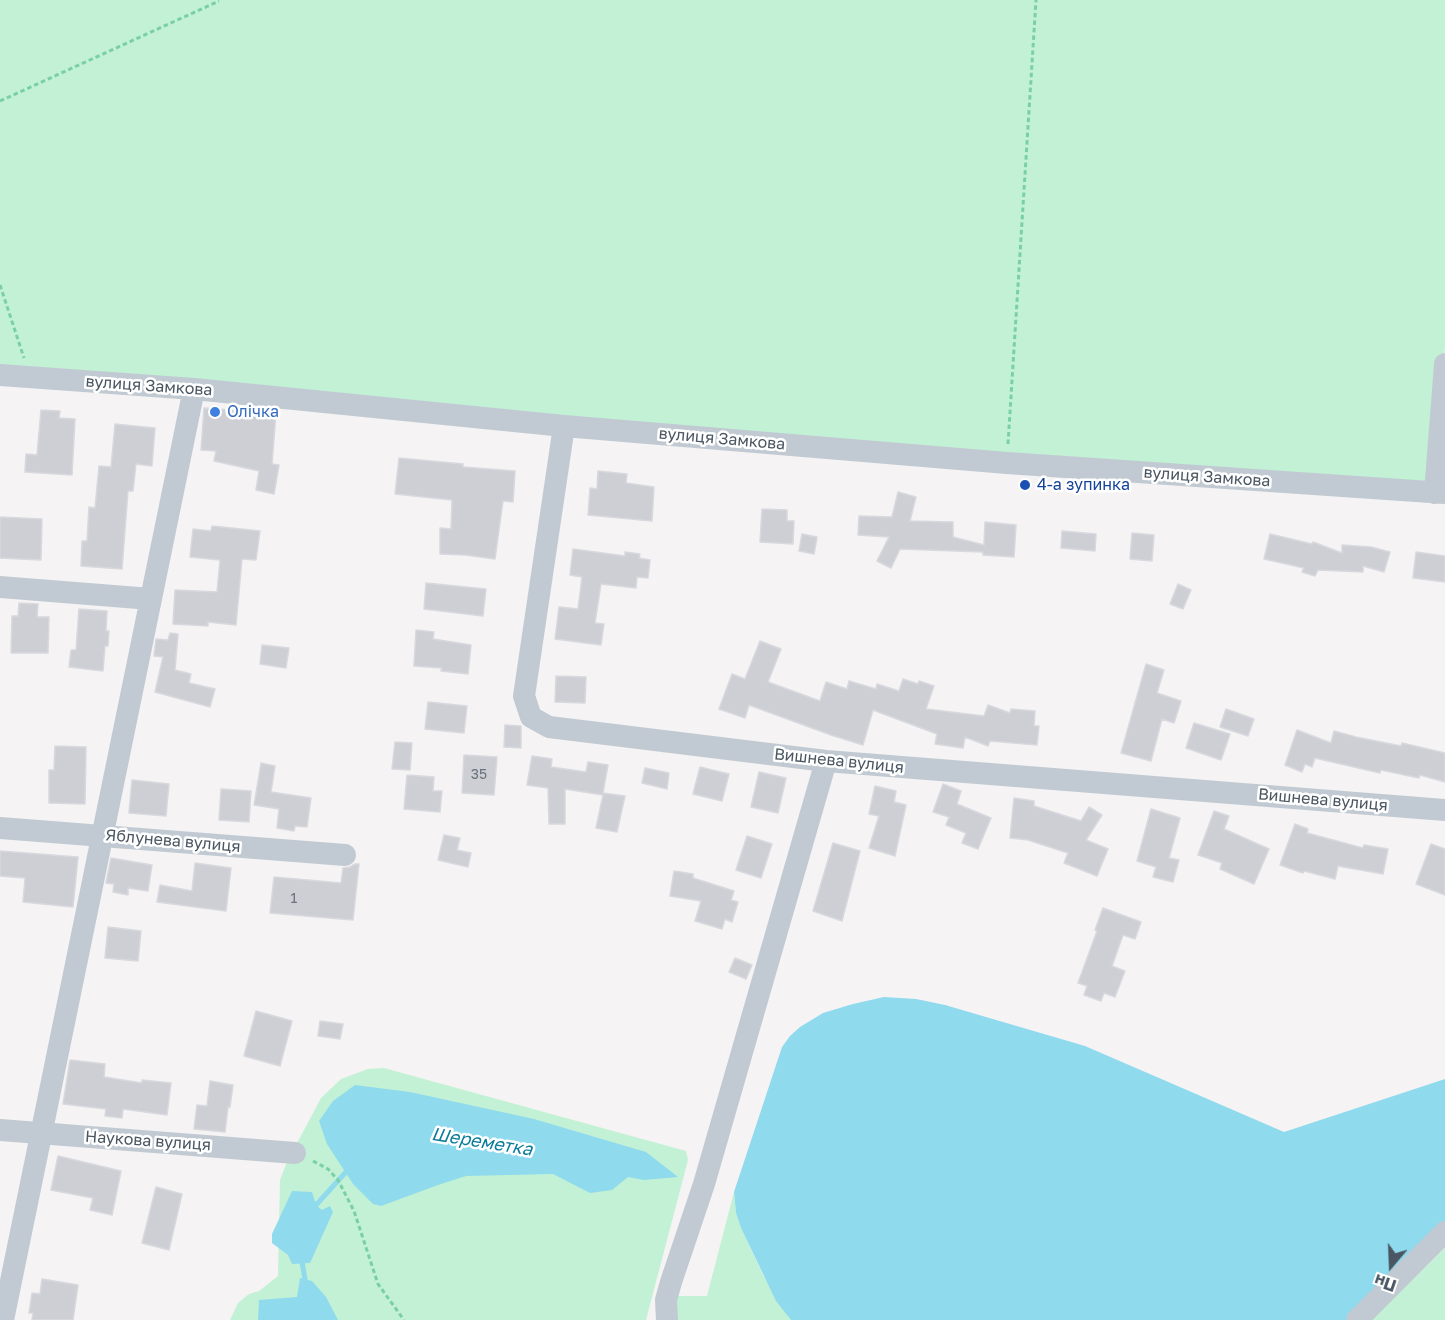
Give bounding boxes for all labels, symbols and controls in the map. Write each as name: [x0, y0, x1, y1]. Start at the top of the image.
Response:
street label: вулиця Замкова: [85, 372, 213, 400]
place label: Олічка: [227, 402, 279, 422]
marker: Олічка: [208, 405, 222, 419]
street label: вулиця Замкова: [658, 424, 786, 454]
street label: вулиця Замкова: [1143, 463, 1271, 491]
place label: 4-а зупинка: [1037, 475, 1130, 495]
marker: 4-а зупинка: [1018, 478, 1032, 492]
street label: Вишнева вулиця: [773, 745, 905, 777]
house number: 35: [471, 767, 487, 783]
street label: Вишнева вулиця: [1257, 785, 1389, 815]
street label: Яблунева вулиця: [105, 826, 241, 856]
house number: 1: [291, 891, 297, 907]
water label: Шереметка: [430, 1123, 534, 1161]
street label: Наукова вулиця: [84, 1127, 212, 1155]
north arrow: [1361, 1236, 1421, 1296]
text: Пн: [1372, 1270, 1399, 1296]

